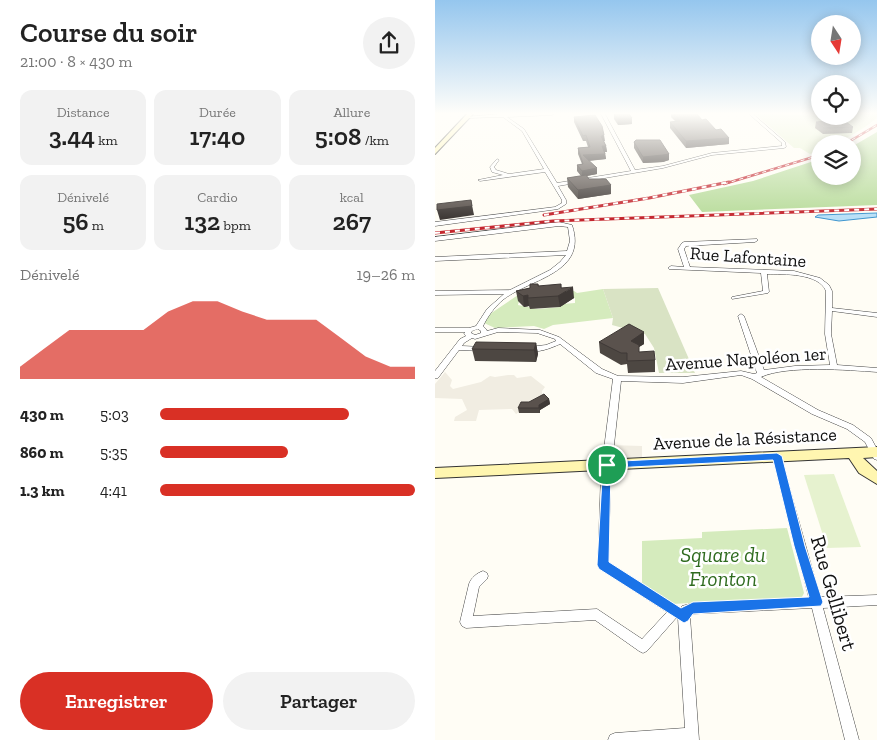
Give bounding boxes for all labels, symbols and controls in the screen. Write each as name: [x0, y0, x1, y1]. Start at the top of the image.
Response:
north arrow: [811, 15, 861, 65]
map controls: [811, 15, 861, 185]
text: Course du soir: [20, 16, 198, 49]
button: share: [363, 17, 415, 69]
text: 21:00 · 8 × 430 m: [20, 52, 132, 71]
button: locate: [811, 75, 861, 125]
text: Distance: [57, 104, 110, 121]
text: Durée: [199, 104, 236, 121]
text: Allure: [333, 104, 370, 121]
text: 3.44: [49, 121, 95, 151]
text: 17:40: [190, 121, 245, 151]
text: 5:08: [315, 121, 362, 151]
text: km: [95, 132, 118, 149]
text: /km: [362, 132, 389, 149]
button: layers: [811, 135, 861, 185]
text: Dénivelé: [57, 189, 109, 206]
text: Cardio: [197, 189, 238, 206]
text: kcal: [340, 189, 364, 206]
text: 56: [62, 206, 89, 236]
text: 132: [184, 206, 220, 236]
text: 267: [332, 206, 371, 236]
text: m: [89, 217, 104, 234]
text: bpm: [220, 217, 251, 234]
street label: Rue Lafontaine: [689, 242, 807, 272]
text: Dénivelé: [20, 265, 79, 284]
text: 19–26 m: [356, 265, 415, 284]
street label: Avenue Napoléon 1er: [665, 342, 827, 376]
text: 430 m: [20, 405, 64, 424]
text: 5:03: [100, 405, 129, 424]
street label: Avenue de la Résistance: [653, 423, 837, 455]
text: 860 m: [20, 443, 63, 462]
text: 5:35: [100, 443, 128, 462]
pin: [586, 444, 628, 486]
icon: arrive: [593, 451, 621, 479]
text: 1.3 km: [20, 481, 65, 500]
text: 4:41: [100, 481, 127, 500]
street label: Rue Gellibert: [806, 533, 862, 654]
park label: Square du Fronton: [680, 542, 766, 591]
button: Enregistrer: [20, 672, 213, 730]
button: Partager: [223, 672, 415, 730]

